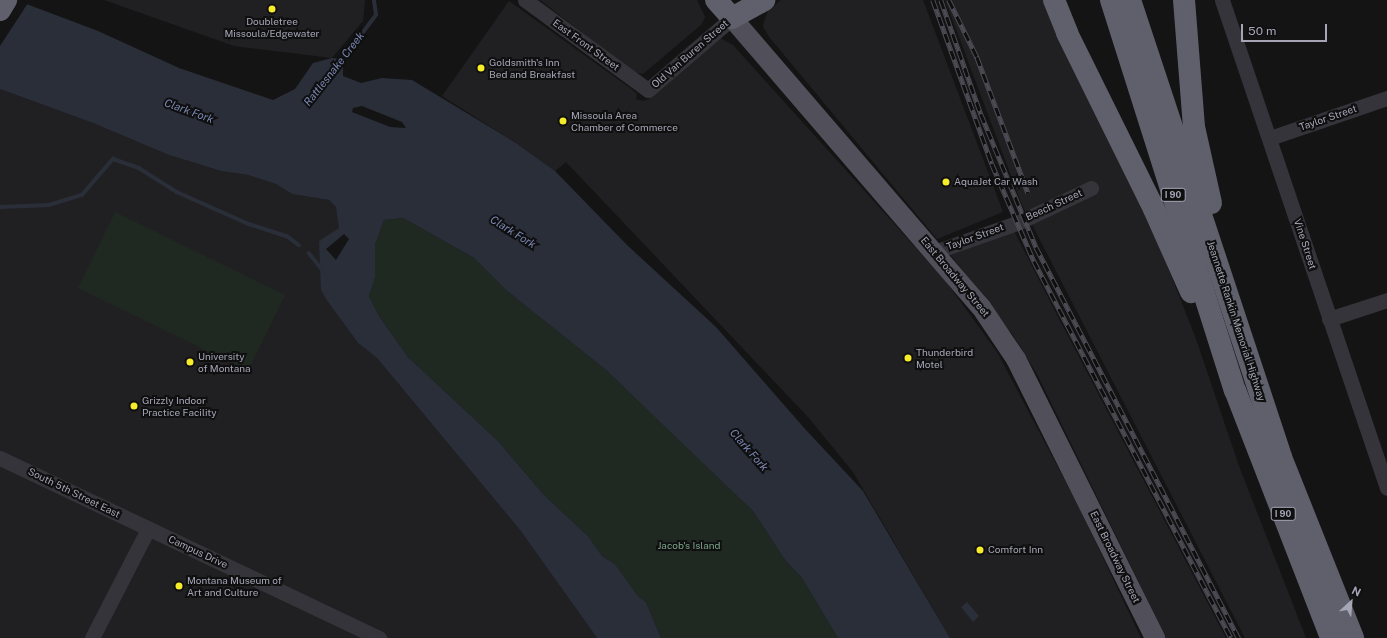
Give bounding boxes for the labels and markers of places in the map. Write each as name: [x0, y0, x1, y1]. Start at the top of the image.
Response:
marker: Doubletree Missoula/Edgewater: [267, 4, 277, 14]
place label: Doubletree Missoula/Edgewater: [224, 15, 320, 38]
place label: Goldsmith's Inn Bed and Breakfast: [489, 56, 575, 80]
marker: Goldsmith's Inn Bed and Breakfast: [476, 63, 486, 73]
place label: Missoula Area Chamber of Commerce: [571, 109, 678, 132]
marker: Missoula Area Chamber of Commerce: [558, 116, 568, 126]
place label: AquaJet Car Wash: [954, 176, 1038, 188]
marker: AquaJet Car Wash: [941, 177, 951, 187]
place label: Thunderbird Motel: [916, 346, 973, 370]
place label: University of Montana: [198, 350, 251, 374]
marker: Thunderbird Motel: [903, 353, 913, 363]
marker: University of Montana: [185, 357, 195, 367]
place label: Grizzly Indoor Practice Facility: [142, 394, 217, 418]
marker: Grizzly Indoor Practice Facility: [129, 401, 139, 411]
place label: Comfort Inn: [988, 544, 1043, 556]
marker: Comfort Inn: [975, 545, 985, 555]
place label: Montana Museum of Art and Culture: [187, 574, 282, 598]
marker: Montana Museum of Art and Culture: [174, 581, 184, 591]

